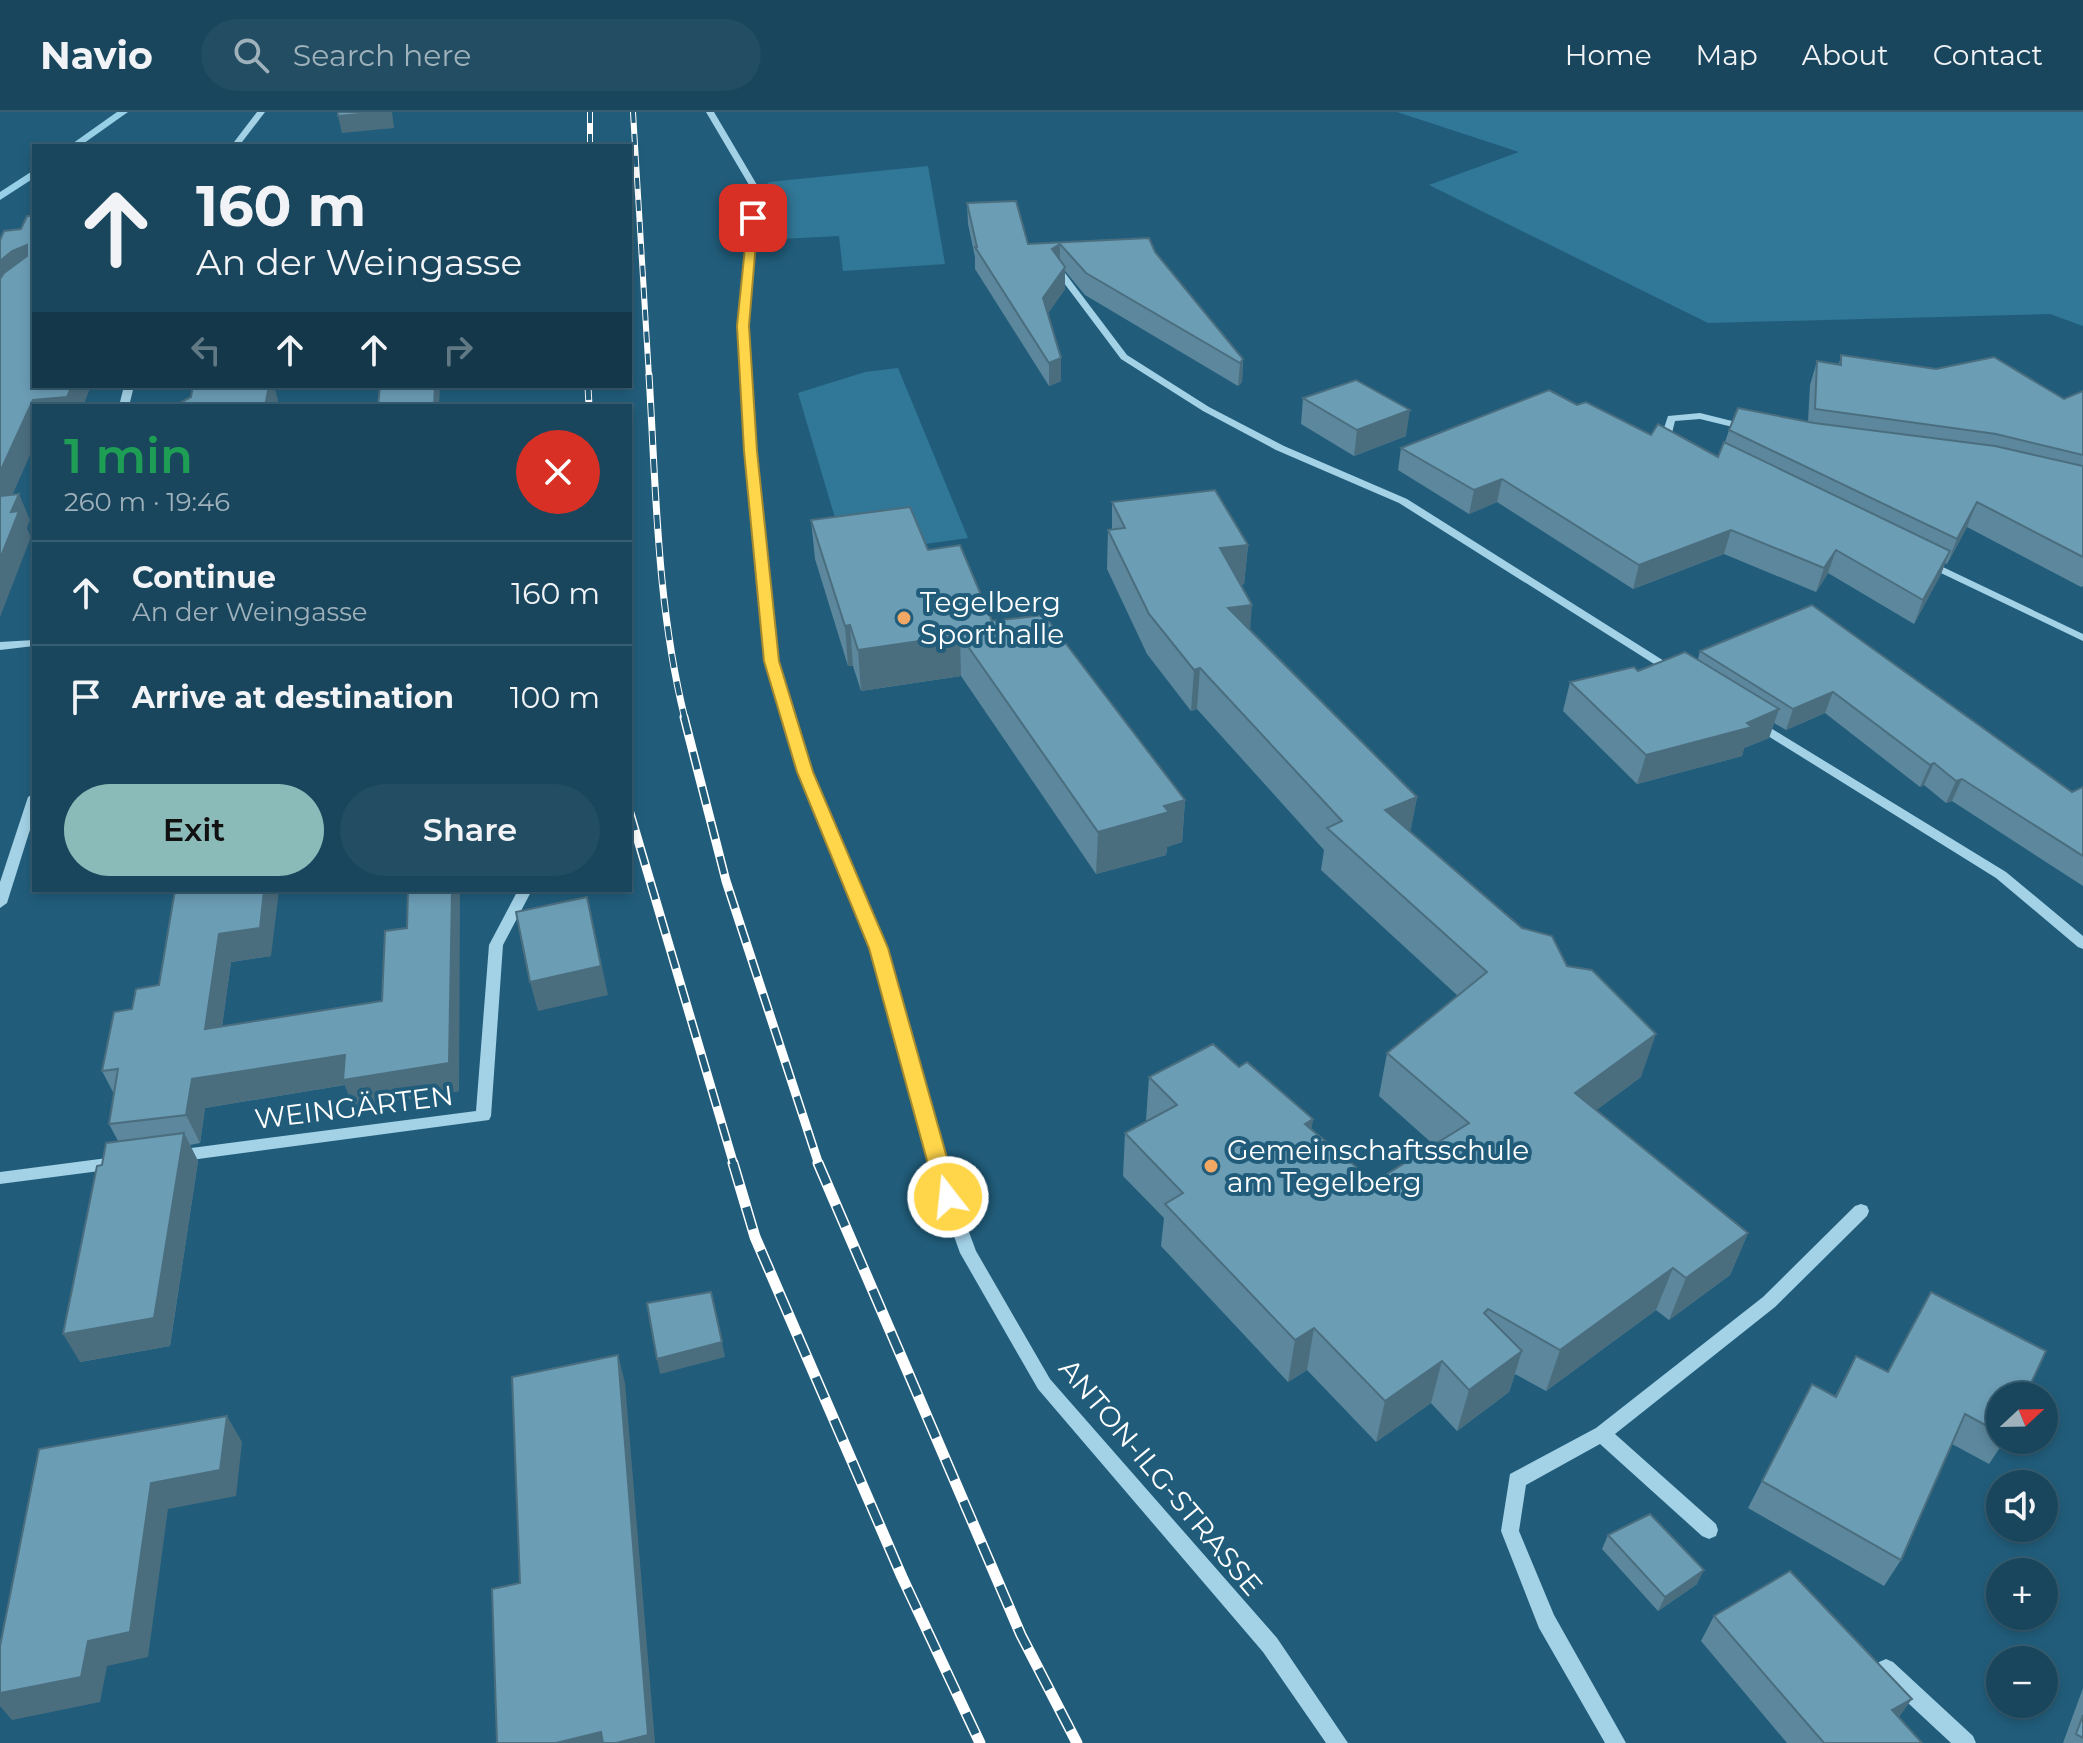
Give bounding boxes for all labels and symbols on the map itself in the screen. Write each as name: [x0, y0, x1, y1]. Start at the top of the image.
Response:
pin: [719, 184, 787, 252]
place label: Tegelberg Sporthalle: [920, 585, 1064, 651]
marker: Tegelberg Sporthalle: [895, 609, 913, 627]
street label: WEINGÄRTEN: [253, 1078, 455, 1136]
place label: Gemeinschaftsschule am Tegelberg: [1227, 1133, 1529, 1199]
position arrow: [906, 1155, 990, 1239]
marker: Gemeinschaftsschule am Tegelberg: [1202, 1157, 1220, 1175]
street label: ANTON-ILG-STRASSE: [1052, 1352, 1270, 1602]
north arrow: [1986, 1382, 2058, 1454]

